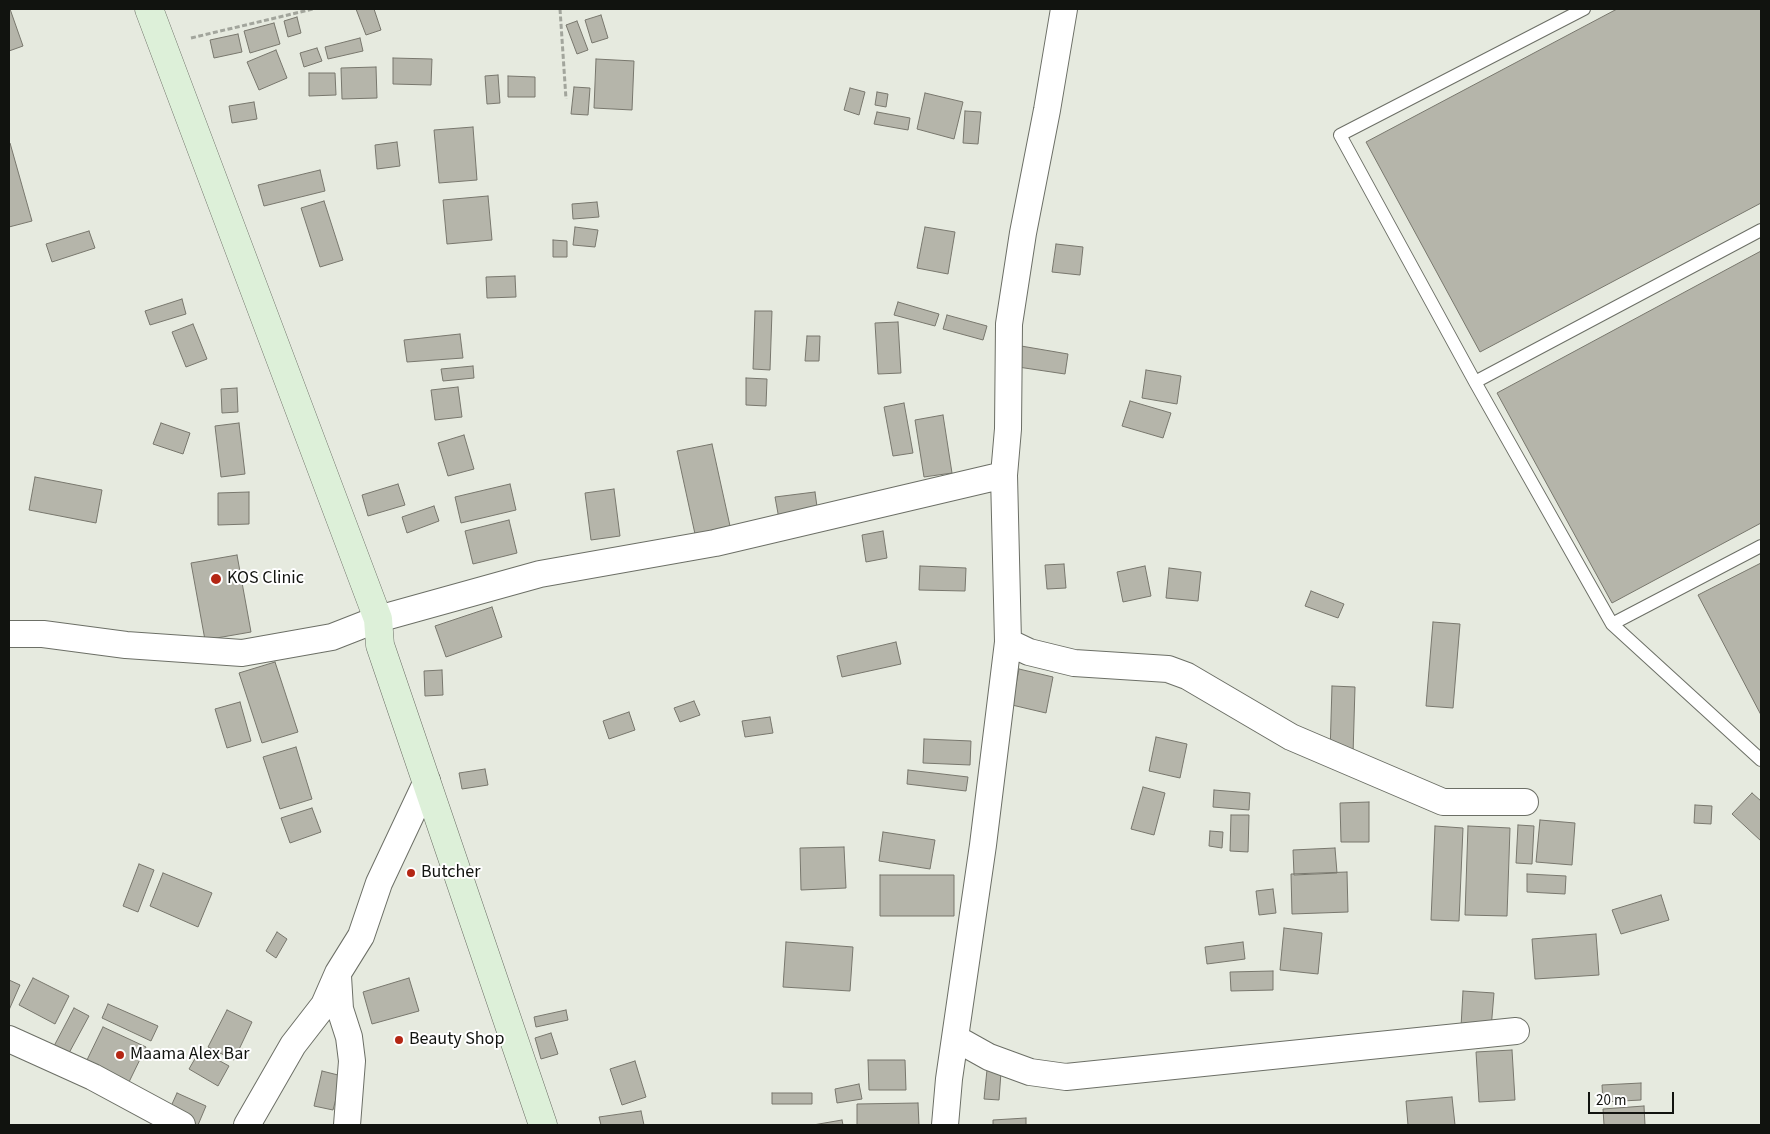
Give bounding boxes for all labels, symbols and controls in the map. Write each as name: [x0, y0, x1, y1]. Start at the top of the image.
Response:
place label: KOS Clinic: [227, 568, 304, 590]
marker: KOS Clinic: [209, 572, 223, 586]
place label: Butcher: [421, 862, 480, 884]
marker: Butcher: [405, 867, 417, 879]
place label: Beauty Shop: [409, 1029, 504, 1051]
marker: Beauty Shop: [393, 1034, 405, 1046]
place label: Maama Alex Bar: [130, 1044, 250, 1066]
marker: Maama Alex Bar: [114, 1049, 126, 1061]
scale bar: [1590, 1082, 1676, 1114]
text: 20 m: [1596, 1090, 1626, 1111]

